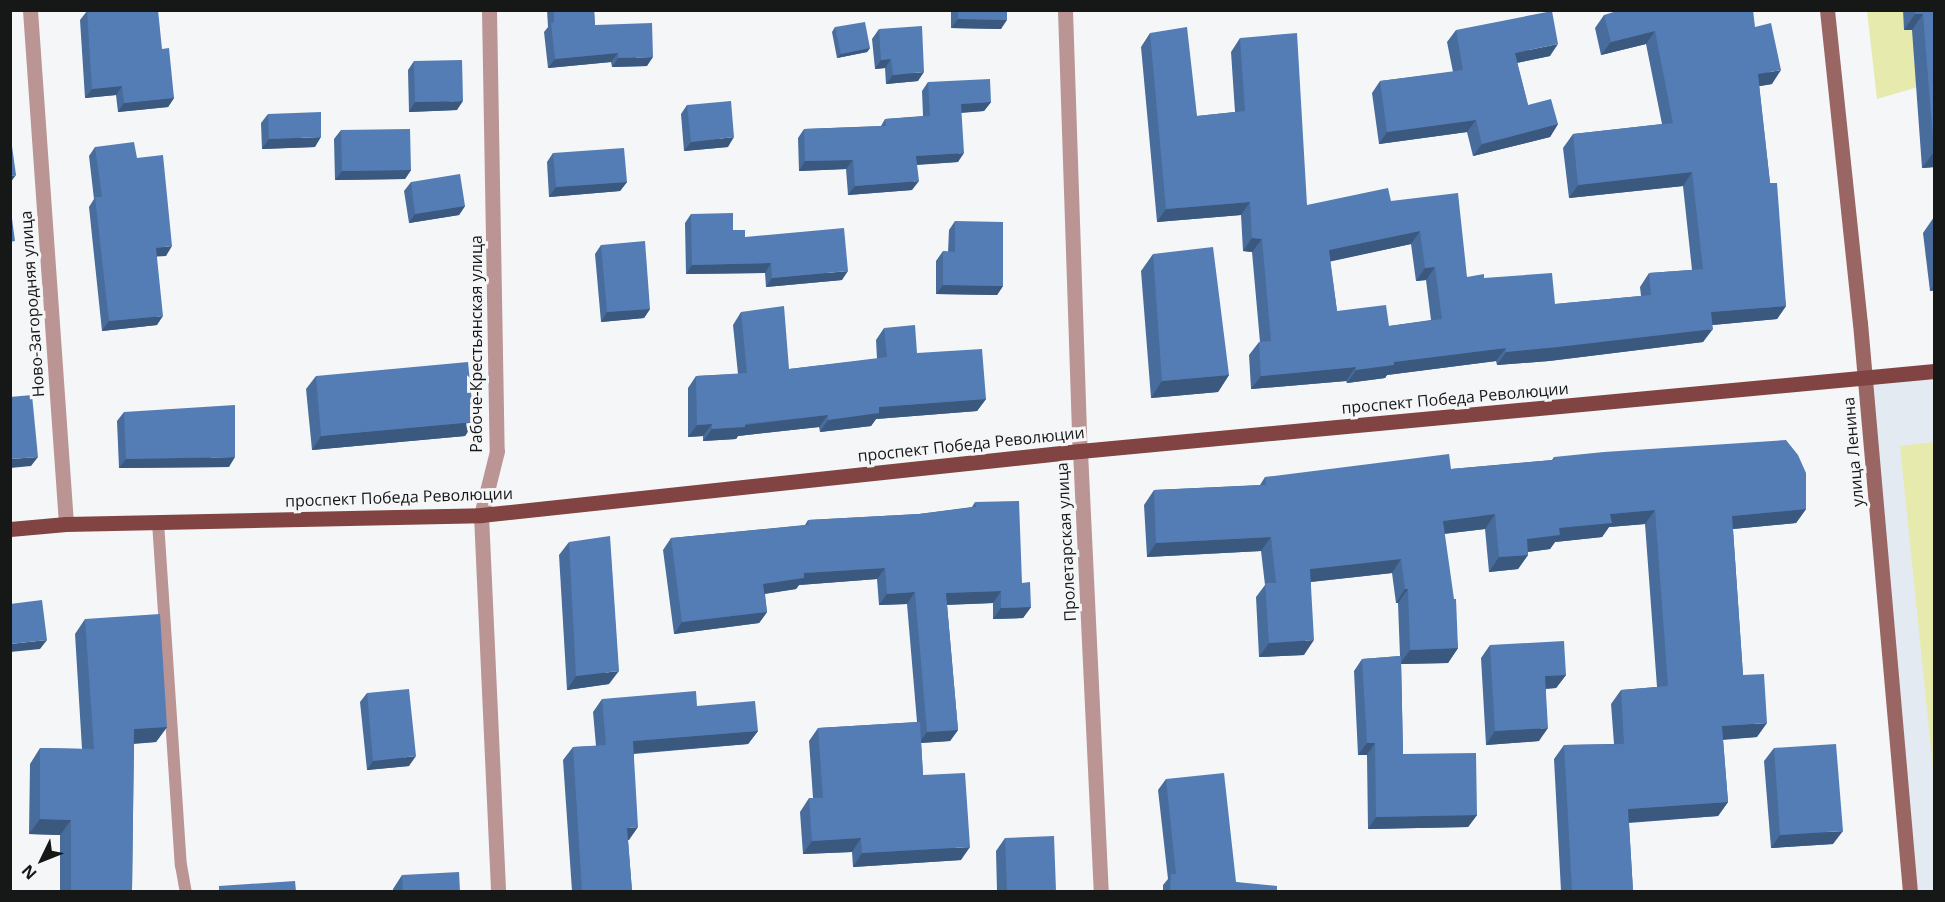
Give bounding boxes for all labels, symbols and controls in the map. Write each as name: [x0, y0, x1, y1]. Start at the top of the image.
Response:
street label: Ново-Загородняя улица: [16, 210, 48, 398]
street label: Рабоче-Крестьянская улица: [466, 235, 486, 453]
street label: проспект Победа Революции: [1341, 378, 1569, 418]
street label: улица Ленина: [1839, 396, 1867, 508]
street label: проспект Победа Революции: [857, 423, 1085, 465]
street label: Пролетарская улица: [1052, 462, 1080, 622]
street label: проспект Победа Революции: [285, 483, 513, 511]
north arrow: [12, 830, 72, 890]
text: N: [16, 860, 41, 885]

